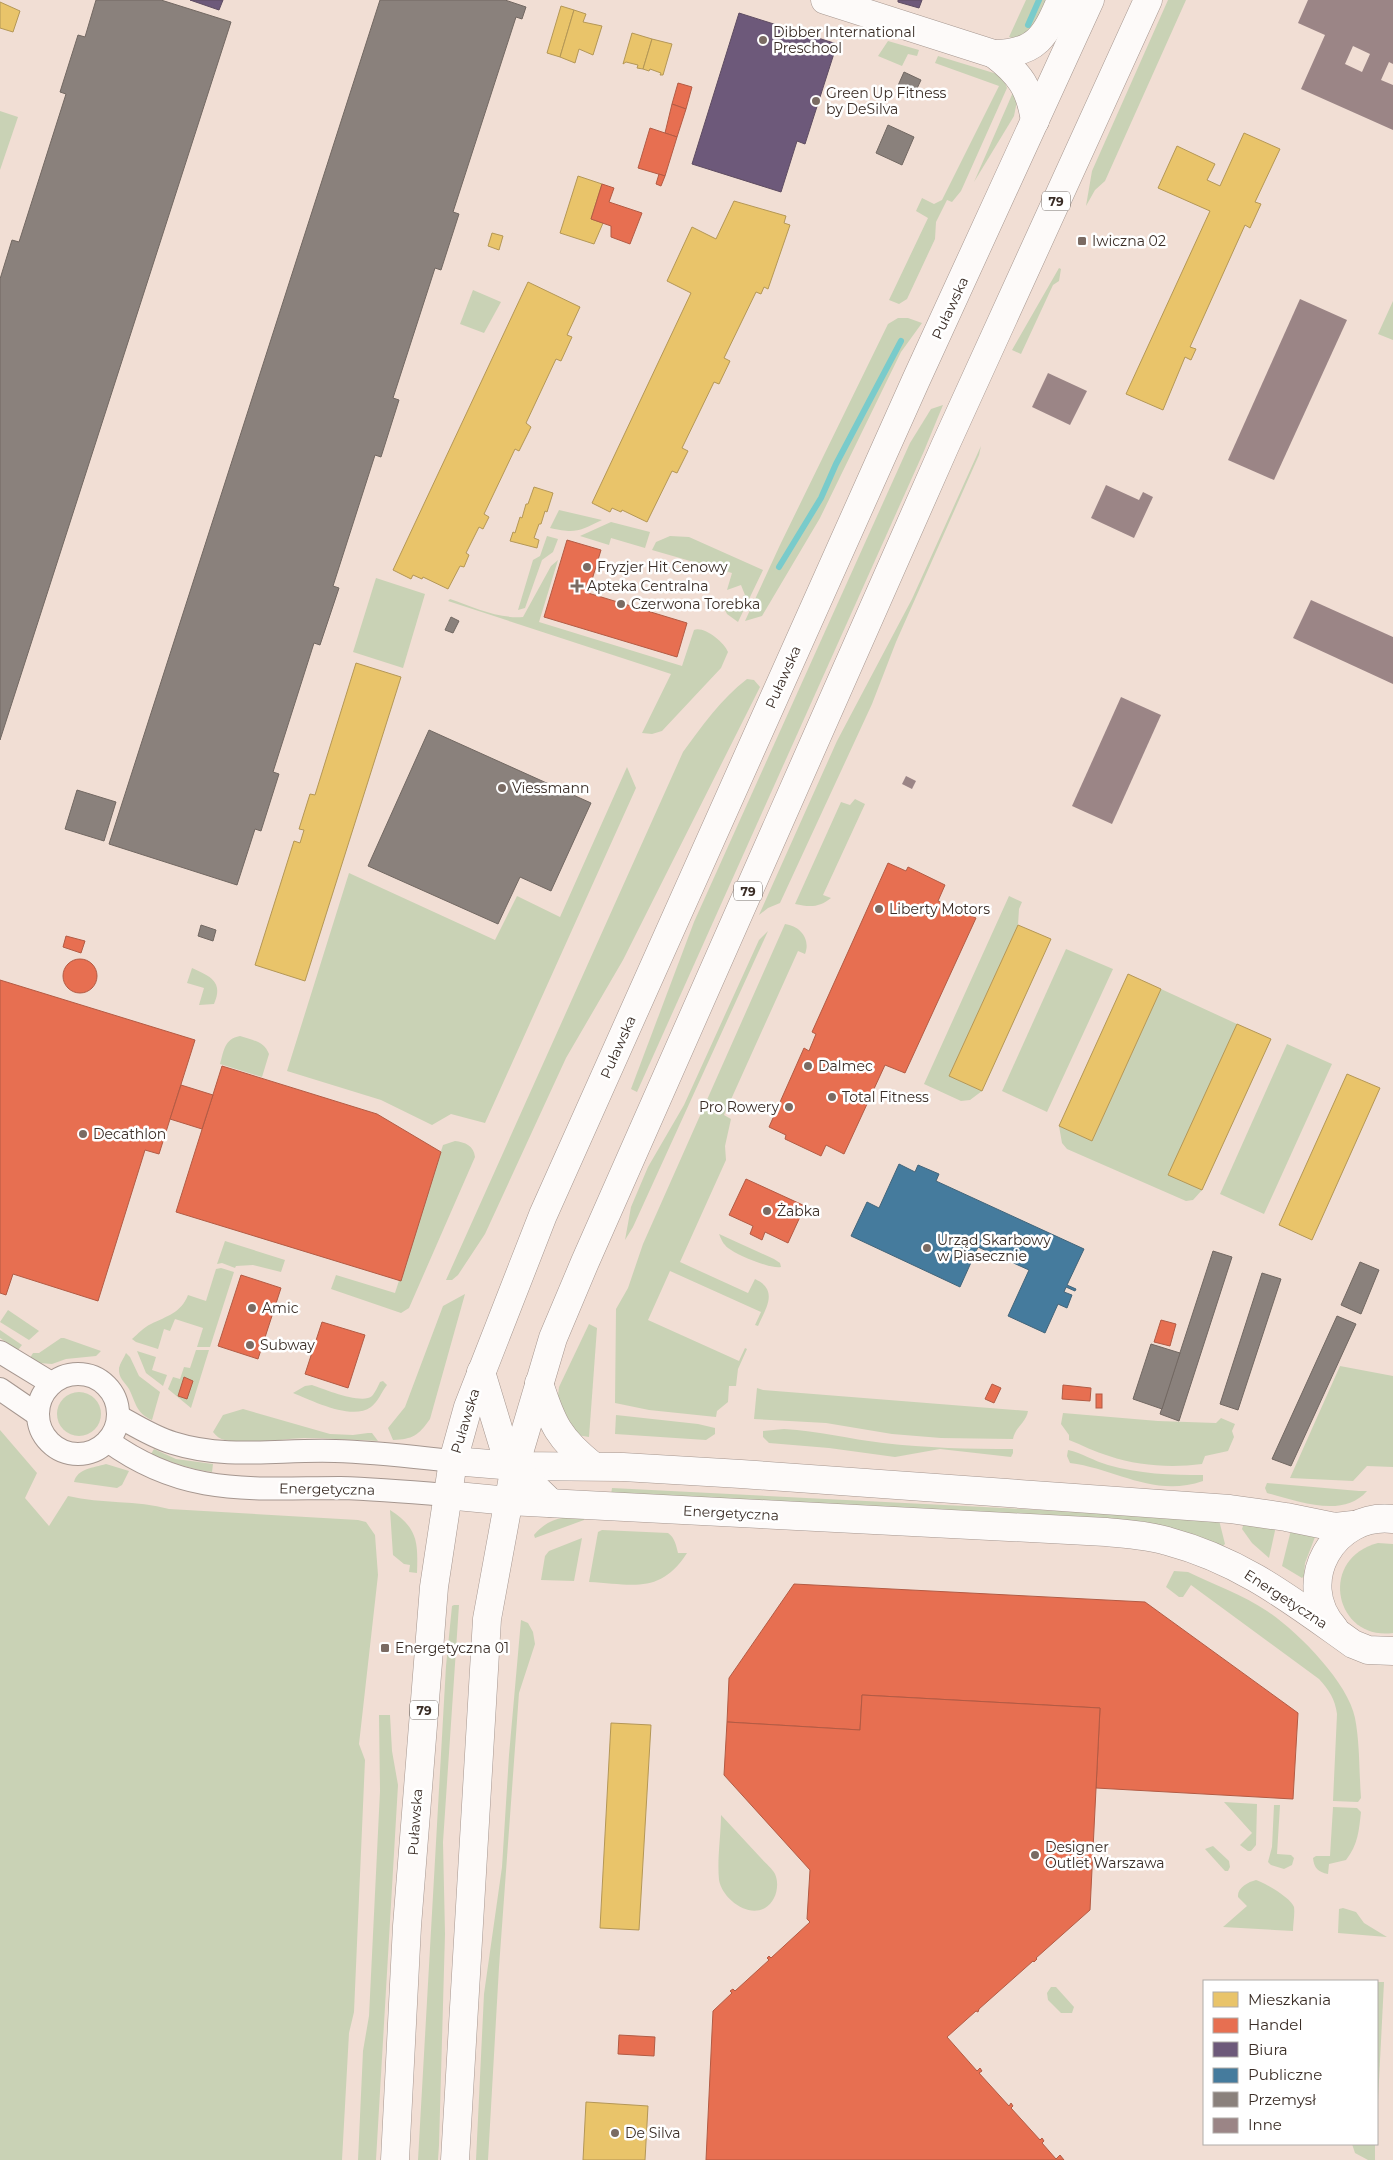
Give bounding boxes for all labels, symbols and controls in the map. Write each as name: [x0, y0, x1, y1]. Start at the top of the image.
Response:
place label: Dibber International Preschool: [773, 23, 916, 57]
marker: Dibber International Preschool: [757, 34, 769, 46]
place label: Green Up Fitness by DeSilva: [826, 84, 946, 118]
marker: Green Up Fitness by DeSilva: [810, 95, 822, 107]
road number: 79: [1042, 192, 1070, 210]
place label: Iwiczna 02: [1092, 232, 1166, 250]
marker: Iwiczna 02: [1076, 235, 1088, 247]
street label: Puławska: [928, 274, 972, 342]
place label: Fryzjer Hit Cenowy: [597, 558, 728, 576]
marker: Fryzjer Hit Cenowy: [581, 561, 593, 573]
place label: Apteka Centralna: [587, 577, 709, 595]
marker: Apteka Centralna: [571, 580, 583, 592]
place label: Czerwona Torebka: [631, 595, 760, 613]
marker: Czerwona Torebka: [615, 598, 627, 610]
street label: Puławska: [761, 643, 805, 711]
place label: Viessmann: [512, 779, 589, 797]
marker: Viessmann: [496, 782, 508, 794]
road number: 79: [734, 881, 762, 900]
place label: Liberty Motors: [889, 900, 990, 918]
marker: Liberty Motors: [873, 903, 885, 915]
street label: Puławska: [596, 1013, 640, 1081]
place label: Dalmec: [818, 1057, 873, 1075]
marker: Dalmec: [802, 1060, 814, 1072]
place label: Total Fitness: [842, 1088, 929, 1106]
marker: Total Fitness: [826, 1091, 838, 1103]
place label: Pro Rowery: [699, 1098, 779, 1116]
marker: Pro Rowery: [783, 1101, 795, 1113]
place label: Decathlon: [93, 1125, 166, 1143]
marker: Decathlon: [77, 1128, 89, 1140]
place label: Żabka: [777, 1202, 820, 1220]
marker: Żabka: [761, 1205, 773, 1217]
place label: Urząd Skarbowy w Piasecznie: [937, 1231, 1051, 1265]
marker: Urząd Skarbowy w Piasecznie: [921, 1242, 933, 1254]
place label: Amic: [262, 1299, 299, 1317]
marker: Amic: [246, 1302, 258, 1314]
place label: Subway: [260, 1336, 315, 1354]
marker: Subway: [244, 1339, 256, 1351]
street label: Puławska: [447, 1386, 483, 1456]
street label: Energetyczna: [279, 1479, 375, 1499]
street label: Energetyczna: [683, 1502, 779, 1524]
street label: Energetyczna: [1241, 1565, 1331, 1633]
place label: Energetyczna 01: [395, 1639, 509, 1657]
marker: Energetyczna 01: [379, 1642, 391, 1654]
road number: 79: [410, 1700, 438, 1720]
street label: Puławska: [404, 1788, 426, 1856]
place label: Designer Outlet Warszawa: [1045, 1838, 1164, 1872]
marker: Designer Outlet Warszawa: [1029, 1849, 1041, 1861]
legend: [1203, 1980, 1378, 2145]
text: Mieszkania: [1248, 1990, 1331, 2009]
text: Handel: [1248, 2015, 1302, 2034]
text: Biura: [1248, 2040, 1288, 2059]
text: Publiczne: [1248, 2065, 1322, 2084]
text: Przemysł: [1248, 2090, 1317, 2109]
text: Inne: [1248, 2115, 1282, 2134]
place label: De Silva: [625, 2124, 680, 2142]
marker: De Silva: [609, 2127, 621, 2139]

